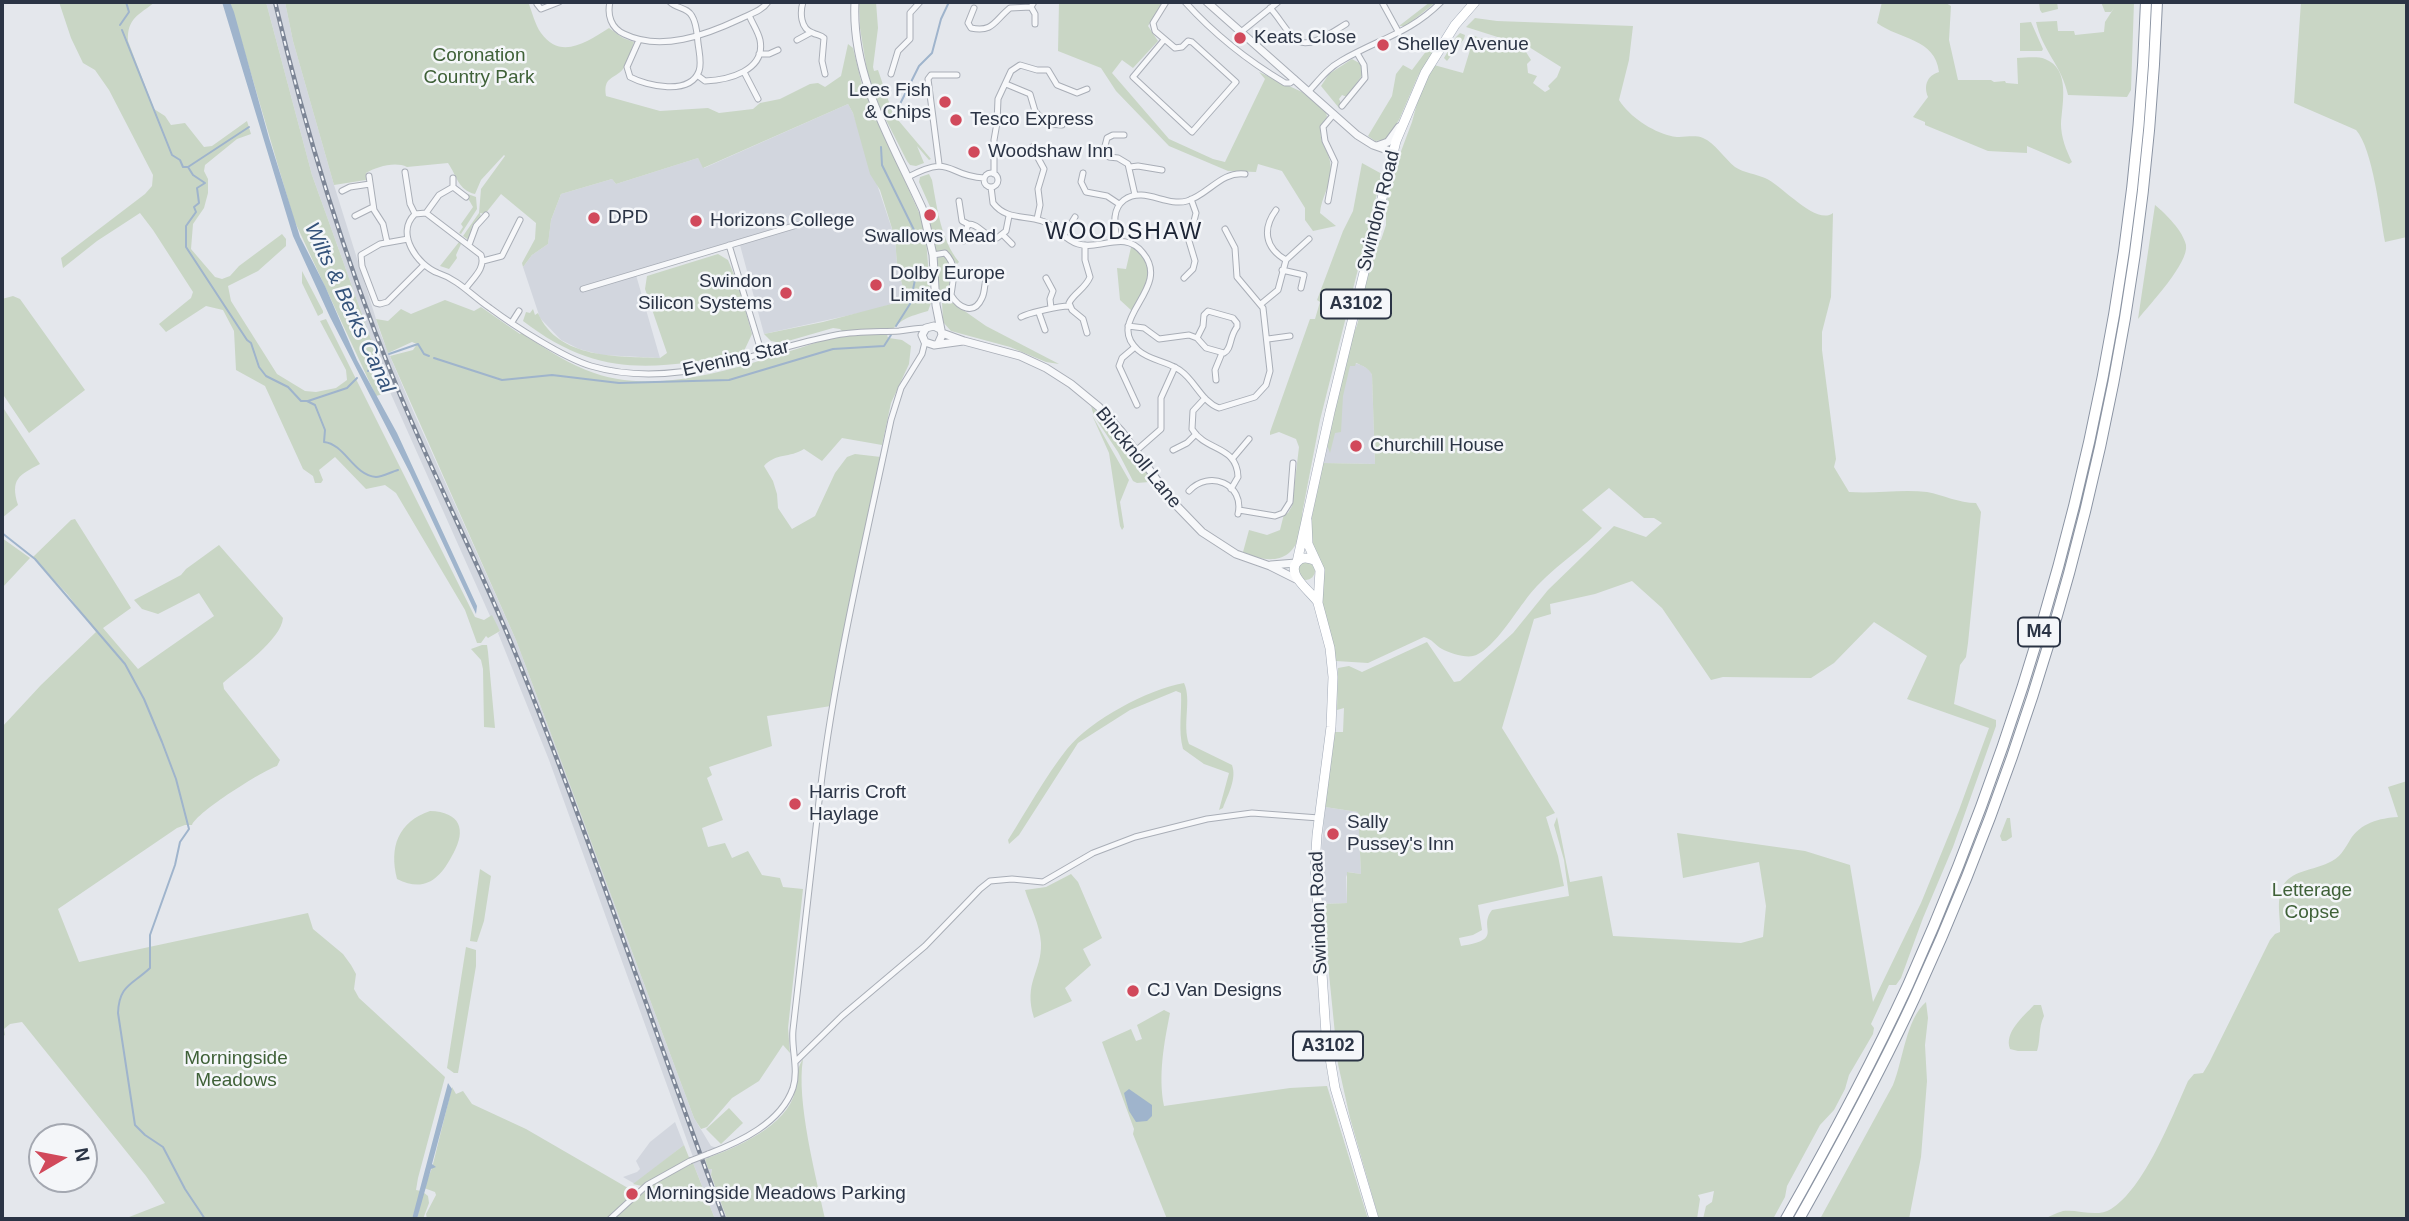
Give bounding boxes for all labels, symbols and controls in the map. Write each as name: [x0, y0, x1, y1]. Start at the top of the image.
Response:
place label: Keats Close: [1254, 27, 1356, 49]
marker: Keats Close: [1232, 30, 1248, 46]
place label: Shelley Avenue: [1397, 34, 1529, 56]
marker: Shelley Avenue: [1375, 37, 1391, 53]
park label: Coronation Country Park: [424, 45, 534, 89]
place label: Lees Fish & Chips: [849, 80, 931, 124]
marker: Lees Fish & Chips: [937, 94, 953, 110]
place label: Tesco Express: [970, 109, 1094, 131]
marker: Tesco Express: [948, 112, 964, 128]
place label: Woodshaw Inn: [988, 141, 1113, 163]
marker: Woodshaw Inn: [966, 144, 982, 160]
street label: Swindon Road: [1353, 148, 1405, 274]
place label: DPD: [608, 207, 648, 229]
marker: Swallows Mead: [922, 207, 938, 223]
marker: DPD: [586, 210, 602, 226]
place label: Horizons College: [710, 210, 855, 232]
marker: Horizons College: [688, 213, 704, 229]
water label: Wilts & Berks Canal: [298, 219, 400, 397]
district label: WOODSHAW: [1046, 219, 1202, 247]
place label: Swallows Mead: [864, 226, 996, 248]
place label: Dolby Europe Limited: [890, 263, 1005, 307]
place label: Swindon Silicon Systems: [638, 271, 772, 315]
marker: Dolby Europe Limited: [868, 277, 884, 293]
marker: Swindon Silicon Systems: [778, 285, 794, 301]
road number: A3102: [1321, 290, 1391, 318]
street label: Evening Star: [680, 336, 792, 382]
street label: Bincknoll Lane: [1090, 403, 1186, 513]
place label: Churchill House: [1370, 435, 1504, 457]
marker: Churchill House: [1348, 438, 1364, 454]
road number: M4: [2018, 618, 2060, 646]
place label: Harris Croft Haylage: [809, 782, 906, 826]
marker: Harris Croft Haylage: [787, 796, 803, 812]
place label: Sally Pussey's Inn: [1347, 812, 1454, 856]
marker: Sally Pussey's Inn: [1325, 826, 1341, 842]
street label: Swindon Road: [1305, 851, 1333, 975]
park label: Letterage Copse: [2272, 880, 2352, 924]
place label: CJ Van Designs: [1147, 980, 1282, 1002]
marker: CJ Van Designs: [1125, 983, 1141, 999]
road number: A3102: [1293, 1031, 1363, 1060]
park label: Morningside Meadows: [184, 1048, 288, 1092]
north arrow: [28, 1123, 98, 1193]
text: N: [71, 1146, 94, 1163]
place label: Morningside Meadows Parking: [646, 1183, 906, 1205]
marker: Morningside Meadows Parking: [624, 1186, 640, 1202]

